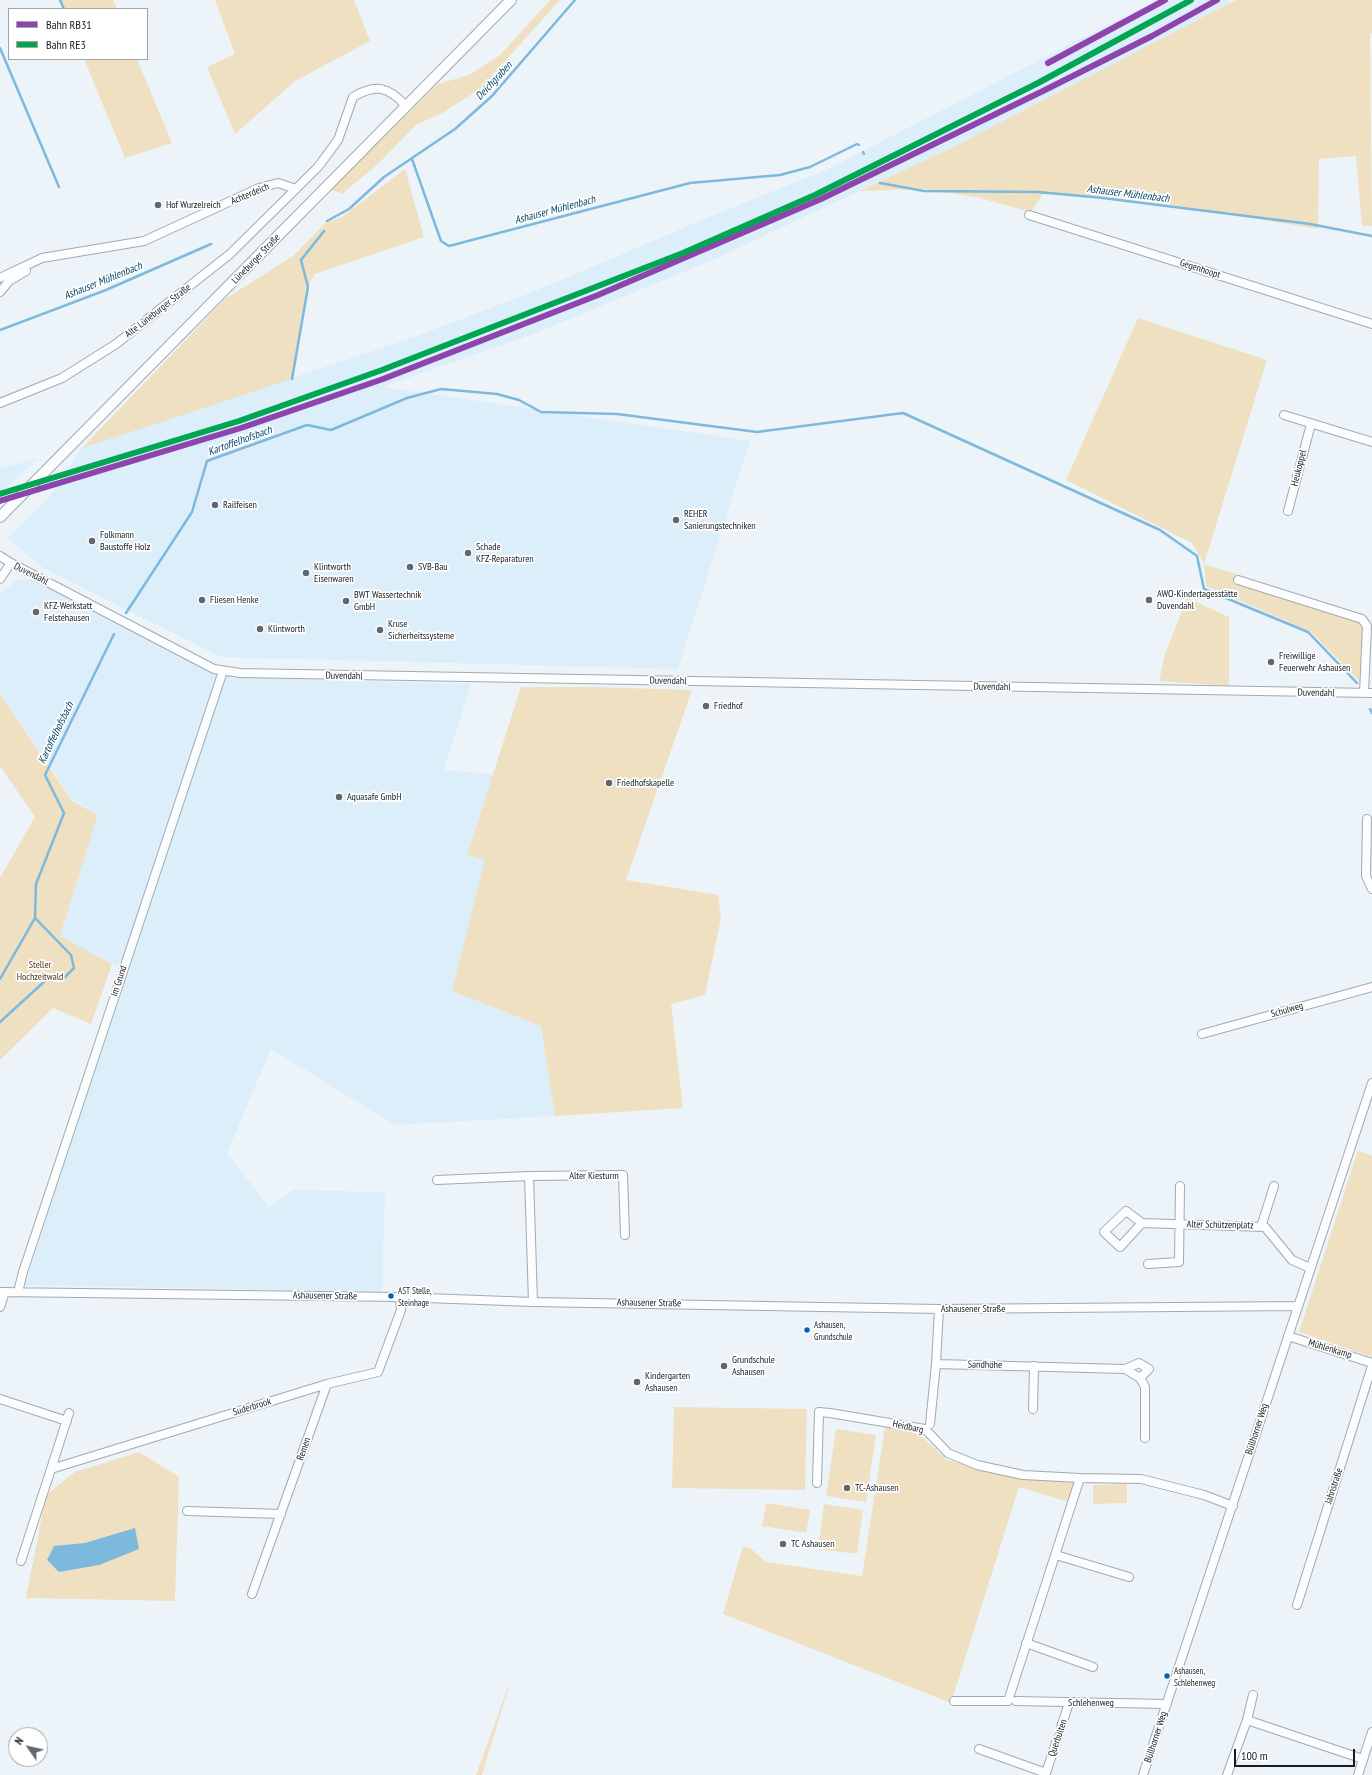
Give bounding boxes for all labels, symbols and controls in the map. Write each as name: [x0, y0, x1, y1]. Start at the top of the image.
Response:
legend: [8, 8, 148, 60]
text: Bahn RB31: [46, 17, 92, 32]
text: Bahn RE3: [46, 37, 86, 52]
water label: Deichgraben: [473, 59, 515, 103]
street label: Achterdeich: [229, 181, 271, 207]
water label: Ashauser Mühlenbach: [1086, 182, 1170, 206]
water label: Ashauser Mühlenbach: [513, 193, 597, 227]
place label: Hof Wurzelreich: [166, 199, 221, 211]
marker: Hof Wurzelreich: [153, 200, 163, 210]
street label: Lüneburger Straße: [229, 232, 283, 286]
street label: Gegenhoopt: [1178, 257, 1222, 281]
water label: Ashauser Mühlenbach: [62, 259, 144, 303]
street label: Alte Lüneburger Straße: [123, 281, 193, 341]
water label: Kartoffelhofsbach: [206, 423, 274, 459]
street label: Heukoppel: [1289, 449, 1309, 487]
place label: Railfeisen: [223, 499, 257, 511]
marker: Railfeisen: [210, 500, 220, 510]
place label: REHER Sanierungstechniken: [684, 508, 756, 532]
marker: REHER Sanierungstechniken: [671, 515, 681, 525]
place label: Folkmann Baustoffe Holz: [100, 529, 150, 552]
marker: Folkmann Baustoffe Holz: [87, 536, 97, 546]
place label: Schade KFZ-Reparaturen: [476, 541, 534, 564]
marker: Schade KFZ-Reparaturen: [463, 548, 473, 558]
street label: Duvendahl: [12, 560, 50, 588]
place label: Klintworth Eisenwaren: [314, 561, 354, 584]
place label: SVB-Bau: [418, 561, 448, 573]
marker: SVB-Bau: [405, 562, 415, 572]
marker: Klintworth Eisenwaren: [301, 568, 311, 578]
place label: AWO-Kindertagesstätte Duvendahl: [1157, 588, 1238, 612]
place label: BWT Wassertechnik GmbH: [354, 589, 421, 612]
place label: Fliesen Henke: [210, 594, 259, 606]
marker: Fliesen Henke: [197, 595, 207, 605]
marker: AWO-Kindertagesstätte Duvendahl: [1144, 595, 1154, 605]
marker: BWT Wassertechnik GmbH: [341, 596, 351, 606]
place label: KFZ-Werkstatt Felstehausen: [44, 600, 92, 624]
marker: KFZ-Werkstatt Felstehausen: [31, 607, 41, 617]
place label: Kruse Sicherheitssysteme: [388, 618, 454, 642]
place label: Klintworth: [268, 623, 305, 635]
marker: Klintworth: [255, 624, 265, 634]
marker: Kruse Sicherheitssysteme: [375, 625, 385, 635]
place label: Freiwillige Feuerwehr Ashausen: [1279, 650, 1350, 674]
marker: Freiwillige Feuerwehr Ashausen: [1266, 657, 1276, 667]
street label: Duvendahl: [325, 670, 363, 682]
street label: Duvendahl: [649, 675, 687, 687]
street label: Duvendahl: [973, 681, 1011, 693]
street label: Duvendahl: [1297, 687, 1335, 699]
water label: Kartoffelhofsbach: [35, 700, 77, 766]
place label: Friedhof: [714, 700, 743, 712]
marker: Friedhof: [701, 701, 711, 711]
place label: Friedhofskapelle: [617, 777, 674, 789]
marker: Friedhofskapelle: [604, 778, 614, 788]
place label: Aquasafe GmbH: [347, 791, 402, 803]
marker: Aquasafe GmbH: [334, 792, 344, 802]
park label: Steller Hochzeitwald: [17, 959, 63, 982]
street label: Im Grund: [108, 964, 130, 998]
street label: Schulweg: [1269, 1000, 1305, 1020]
street label: Alter Kiesturm: [569, 1170, 619, 1182]
street label: Alter Schützenplatz: [1186, 1218, 1254, 1232]
place label: AST Stelle, Steinhage: [398, 1286, 432, 1307]
street label: Ashausener Straße: [293, 1289, 357, 1303]
marker: AST Stelle, Steinhage: [386, 1291, 396, 1301]
street label: Ashausener Straße: [617, 1296, 681, 1310]
street label: Ashausener Straße: [941, 1303, 1005, 1315]
place label: Ashausen, Grundschule: [814, 1320, 853, 1341]
marker: Ashausen, Grundschule: [802, 1325, 812, 1335]
street label: Mühlenkamp: [1307, 1337, 1353, 1361]
place label: Grundschule Ashausen: [732, 1354, 775, 1378]
street label: Sandhöhe: [968, 1359, 1002, 1371]
marker: Grundschule Ashausen: [719, 1361, 729, 1371]
place label: Kindergarten Ashausen: [645, 1370, 690, 1394]
marker: Kindergarten Ashausen: [632, 1377, 642, 1387]
street label: Suderbrook: [231, 1395, 273, 1419]
street label: Büllhorner Weg: [1243, 1402, 1271, 1456]
street label: Heidbarg: [891, 1418, 925, 1436]
street label: Remen: [294, 1436, 314, 1462]
street label: Jahnstraße: [1323, 1467, 1345, 1505]
place label: TC-Ashausen: [855, 1482, 899, 1494]
marker: TC-Ashausen: [842, 1483, 852, 1493]
place label: TC Ashausen: [791, 1538, 835, 1550]
marker: TC Ashausen: [778, 1539, 788, 1549]
place label: Ashausen, Schlehenweg: [1174, 1666, 1215, 1687]
marker: Ashausen, Schlehenweg: [1162, 1671, 1172, 1681]
street label: Schlehenweg: [1068, 1697, 1114, 1709]
street label: Büllhorner Weg: [1142, 1710, 1170, 1764]
street label: Querbülten: [1046, 1718, 1070, 1758]
north arrow: [8, 1727, 48, 1767]
text: N: [11, 1734, 26, 1747]
scale bar: [1236, 1741, 1357, 1767]
text: 100 m: [1241, 1748, 1268, 1763]

